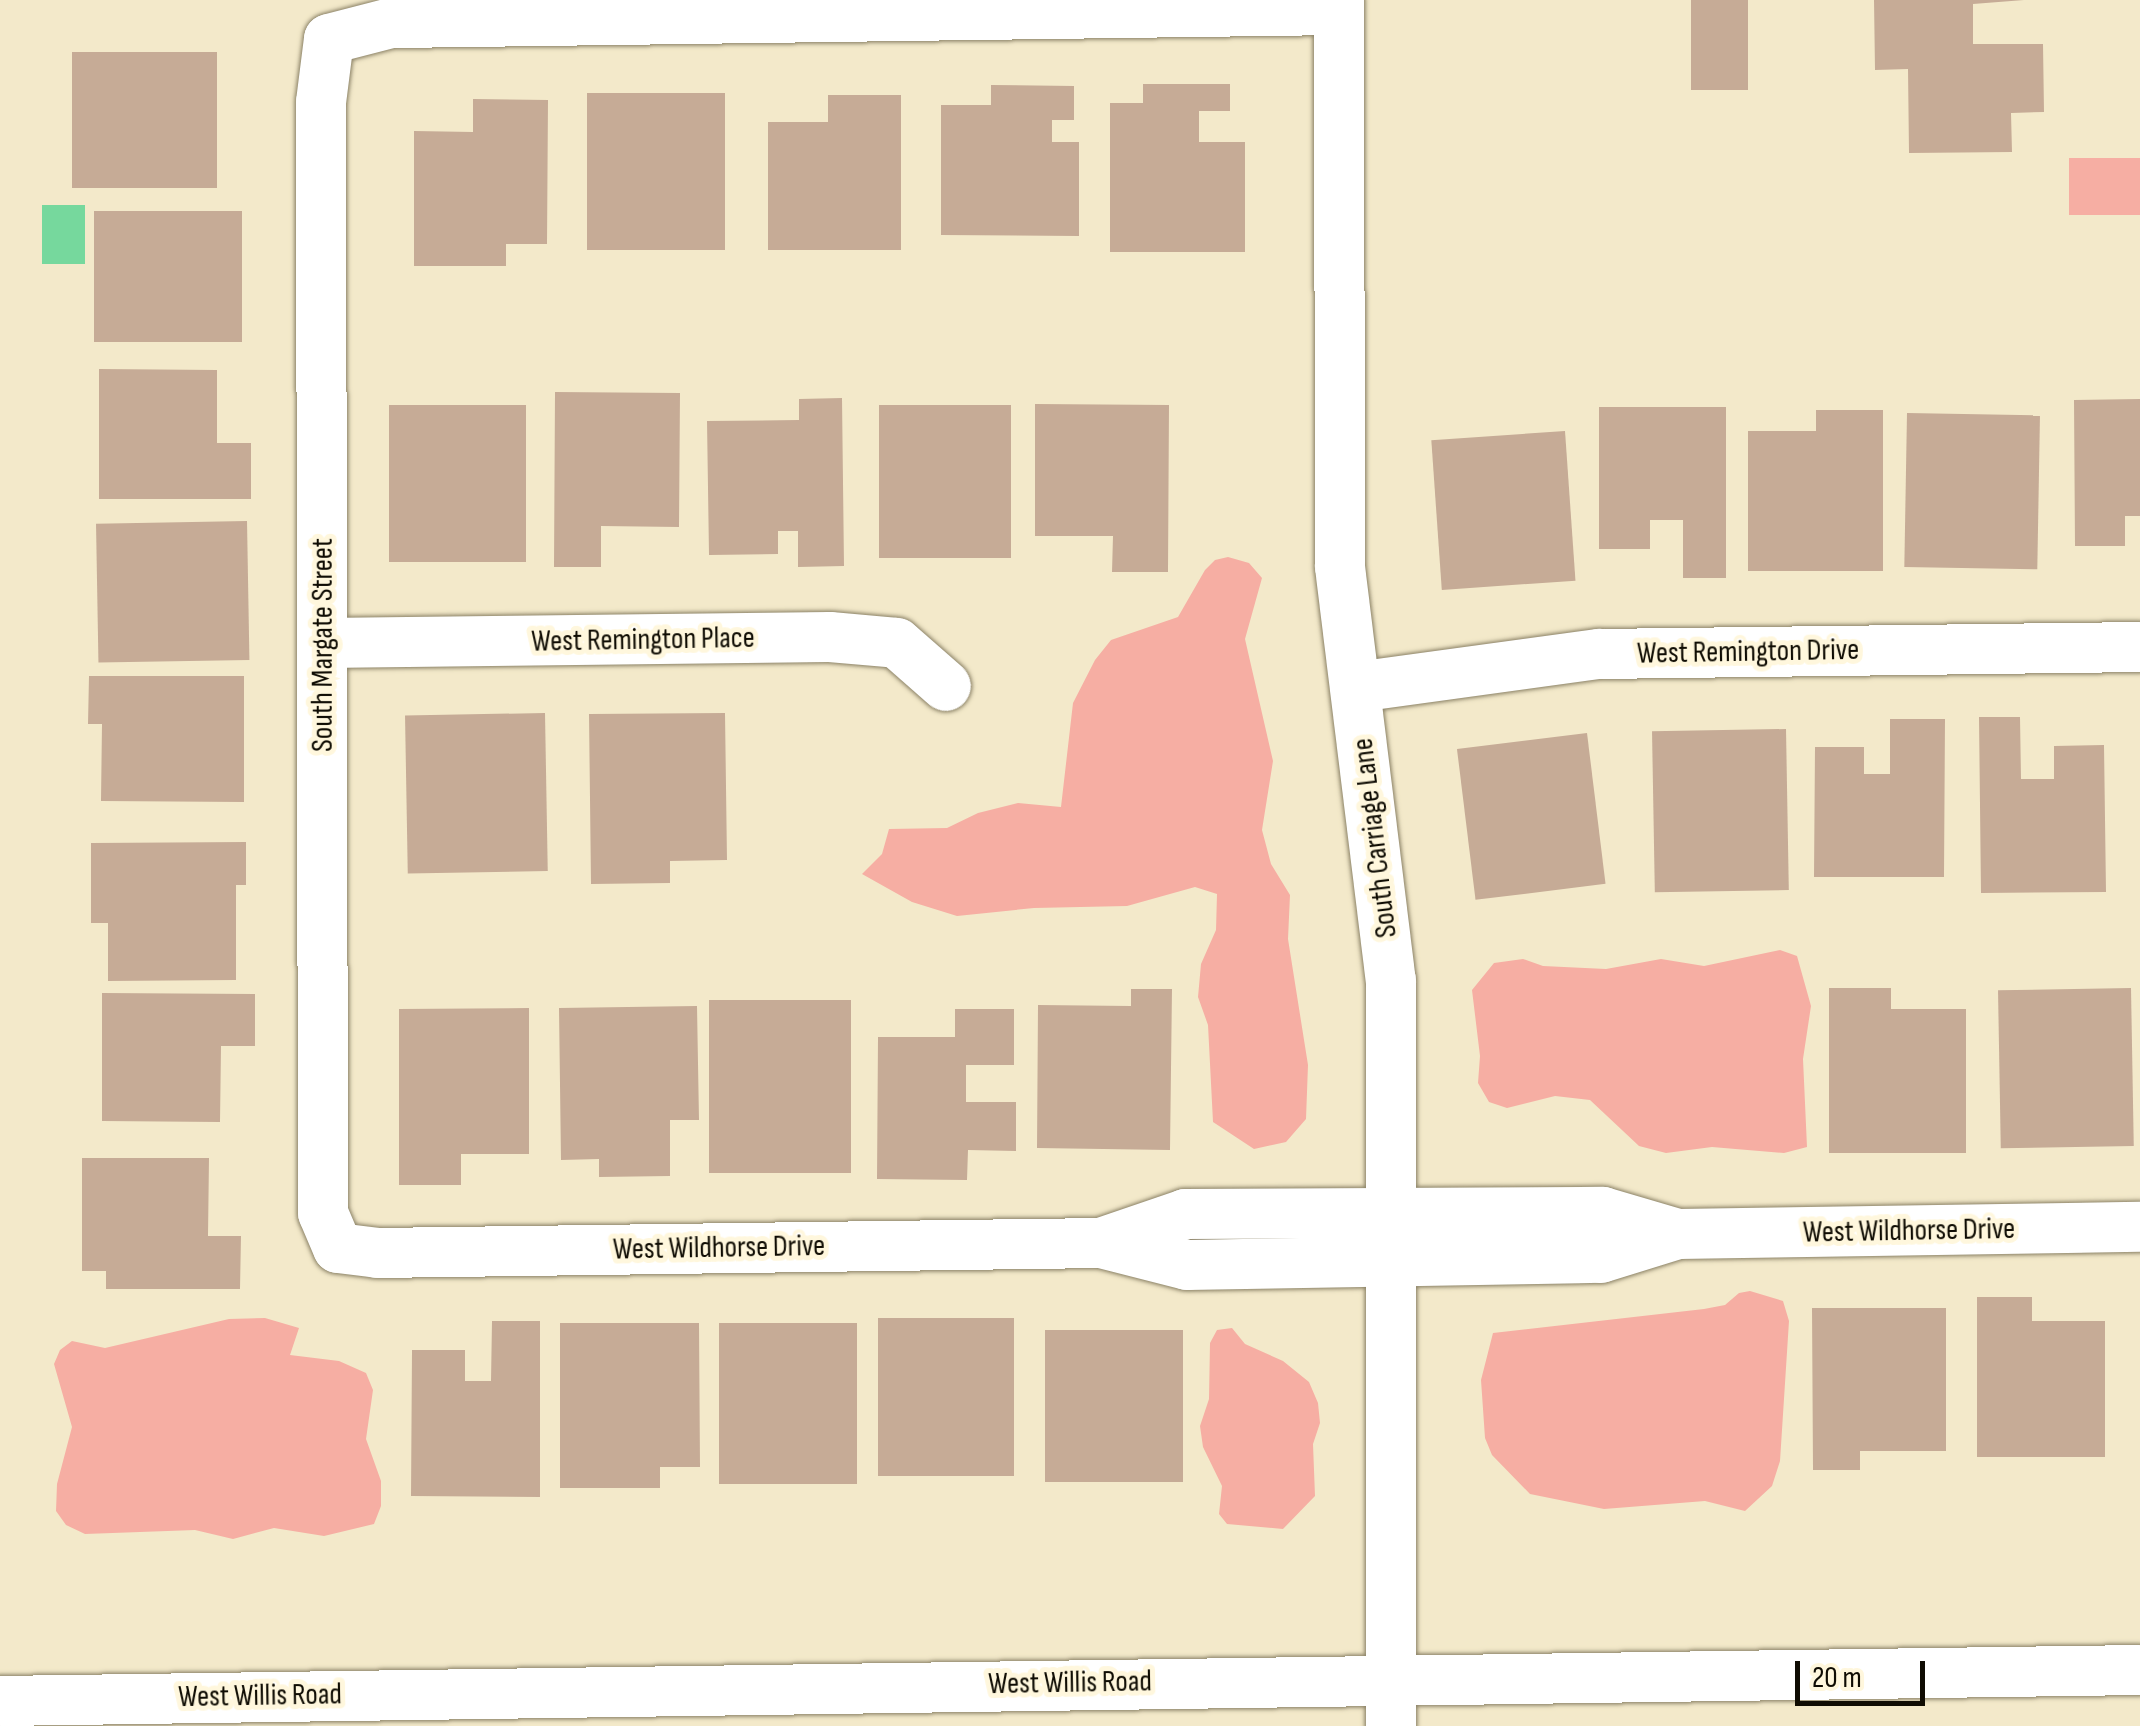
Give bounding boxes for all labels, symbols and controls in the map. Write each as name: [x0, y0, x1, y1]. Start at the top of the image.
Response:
street label: South Margate Street: [305, 538, 341, 752]
street label: West Remington Place: [531, 620, 755, 660]
street label: West Remington Drive: [1637, 632, 1859, 672]
street label: South Carriage Lane: [1345, 736, 1405, 940]
street label: West Wildhorse Drive: [1803, 1211, 2015, 1251]
street label: West Wildhorse Drive: [613, 1228, 825, 1268]
scale bar: [1800, 1641, 1930, 1703]
text: 20 m: [1812, 1660, 1862, 1696]
street label: West Willis Road: [988, 1664, 1152, 1702]
street label: West Willis Road: [178, 1677, 342, 1715]

